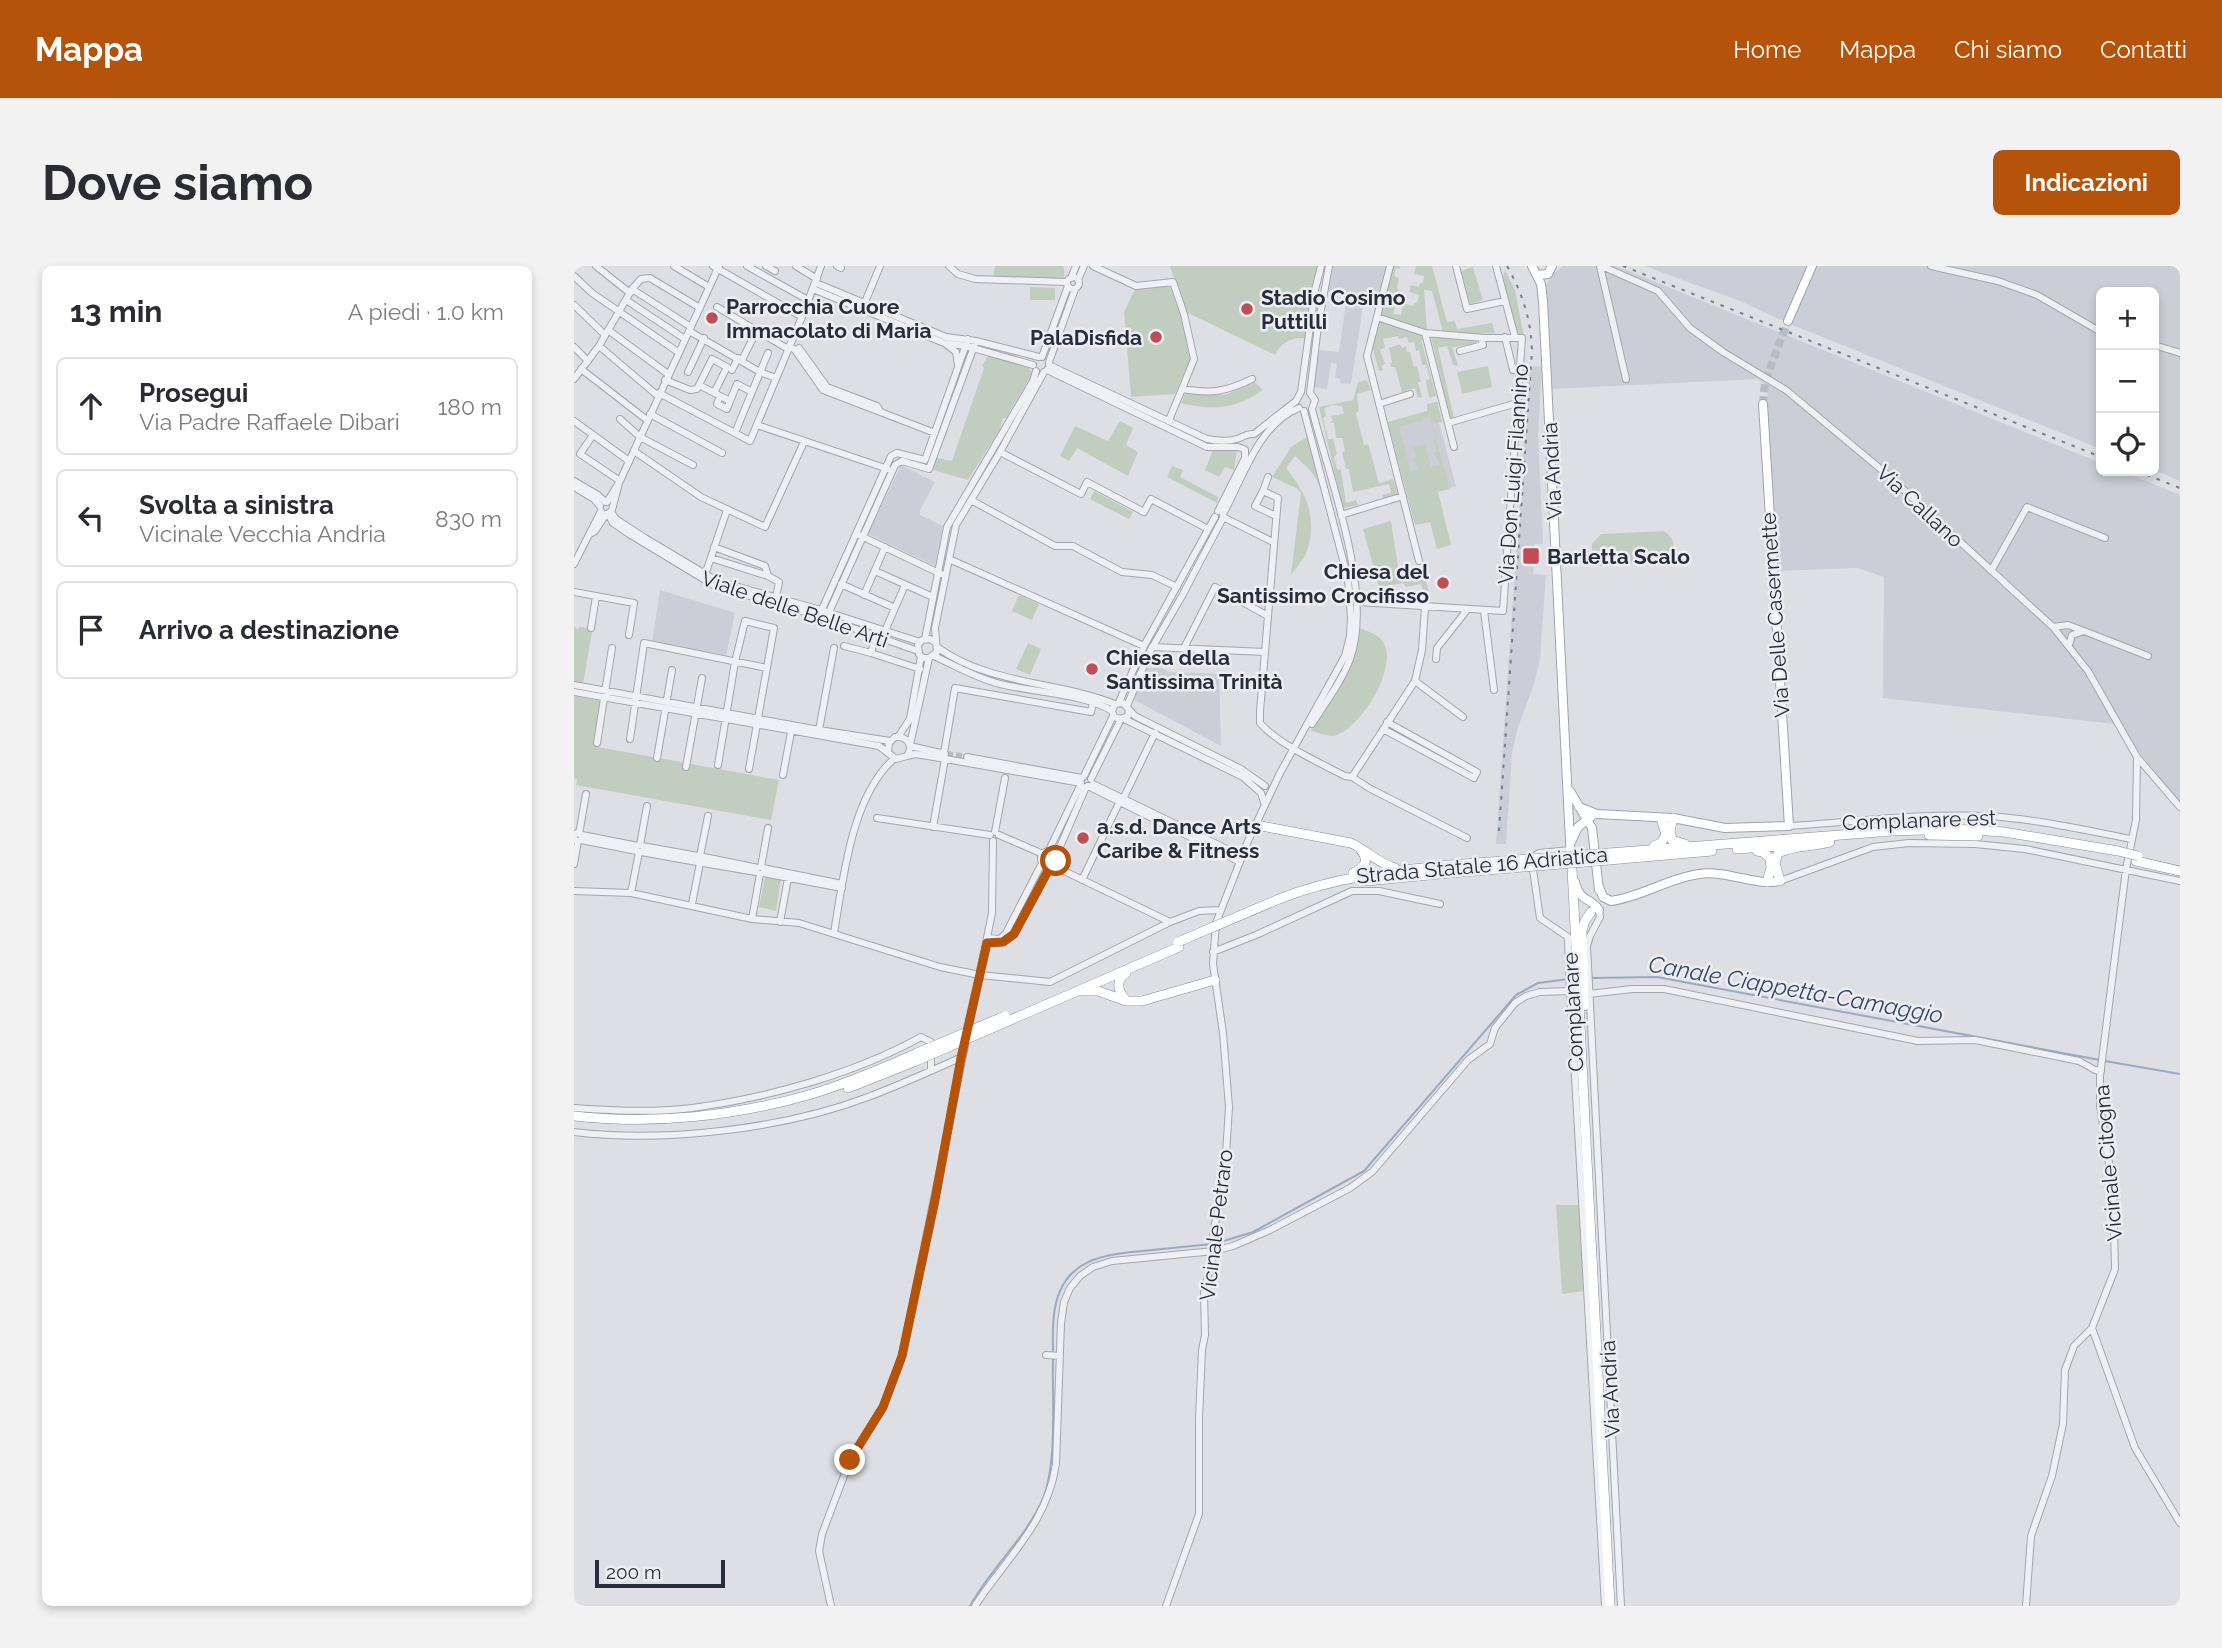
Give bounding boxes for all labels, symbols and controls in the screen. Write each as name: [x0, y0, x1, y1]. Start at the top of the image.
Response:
text: Mappa: [35, 30, 143, 69]
text: Home: [1733, 35, 1801, 64]
text: Mappa: [1839, 35, 1916, 64]
text: Chi siamo: [1954, 35, 2062, 64]
text: Contatti: [2100, 35, 2187, 64]
button: Indicazioni: [1993, 150, 2180, 215]
text: Dove siamo: [42, 154, 313, 211]
place label: Stadio Cosimo Puttilli: [1261, 285, 1406, 334]
map controls: [2096, 287, 2159, 476]
button: +: [2096, 287, 2159, 350]
text: 13 min: [70, 294, 162, 329]
place label: Parrocchia Cuore Immacolato di Maria: [726, 294, 932, 343]
text: A piedi · 1.0 km: [348, 298, 504, 325]
marker: Stadio Cosimo Puttilli: [1239, 301, 1255, 317]
marker: Parrocchia Cuore Immacolato di Maria: [704, 310, 720, 326]
place label: PalaDisfida: [1030, 325, 1142, 350]
marker: PalaDisfida: [1148, 329, 1164, 345]
button: −: [2096, 350, 2159, 413]
street label: Via Don Luigi Filannino: [1493, 363, 1533, 585]
text: Prosegui: [139, 378, 248, 408]
icon: ahead: [72, 387, 110, 425]
text: 180 m: [437, 393, 502, 420]
text: Via Padre Raffaele Dibari: [139, 408, 400, 435]
button: locate: [2096, 413, 2159, 476]
street label: Via Andria: [1537, 421, 1567, 521]
street label: Via Callano: [1872, 460, 1968, 552]
text: Svolta a sinistra: [139, 490, 334, 520]
icon: left: [72, 499, 110, 537]
text: 830 m: [435, 505, 502, 532]
street label: Via Delle Casermette: [1755, 512, 1795, 718]
text: Vicinale Vecchia Andria: [139, 520, 386, 547]
place label: Barletta Scalo: [1547, 544, 1690, 569]
marker: Barletta Scalo: [1521, 546, 1541, 566]
place label: Chiesa del Santissimo Crocifisso: [1217, 559, 1429, 608]
street label: Viale delle Belle Arti: [698, 565, 892, 653]
marker: Chiesa del Santissimo Crocifisso: [1435, 575, 1451, 591]
icon: arrive: [72, 611, 110, 649]
text: Arrivo a destinazione: [139, 615, 399, 645]
place label: Chiesa della Santissima Trinità: [1106, 645, 1283, 694]
marker: Chiesa della Santissima Trinità: [1084, 661, 1100, 677]
street label: Complanare est: [1841, 805, 1997, 835]
place label: a.s.d. Dance Arts Caribe & Fitness: [1097, 814, 1261, 863]
marker: a.s.d. Dance Arts Caribe & Fitness: [1075, 830, 1091, 846]
street label: Strada Statale 16 Adriatica: [1355, 842, 1609, 888]
route start: [1040, 845, 1071, 876]
water label: Canale Ciappetta-Camaggio: [1647, 950, 1945, 1028]
street label: Complanare: [1557, 952, 1589, 1072]
street label: Vicinale Citogna: [2089, 1084, 2127, 1242]
street label: Vicinale Petraro: [1194, 1148, 1238, 1302]
street label: Via Andria: [1595, 1339, 1625, 1439]
route end: [834, 1444, 865, 1475]
scale bar: [595, 1557, 724, 1589]
text: 200 m: [606, 1561, 661, 1583]

